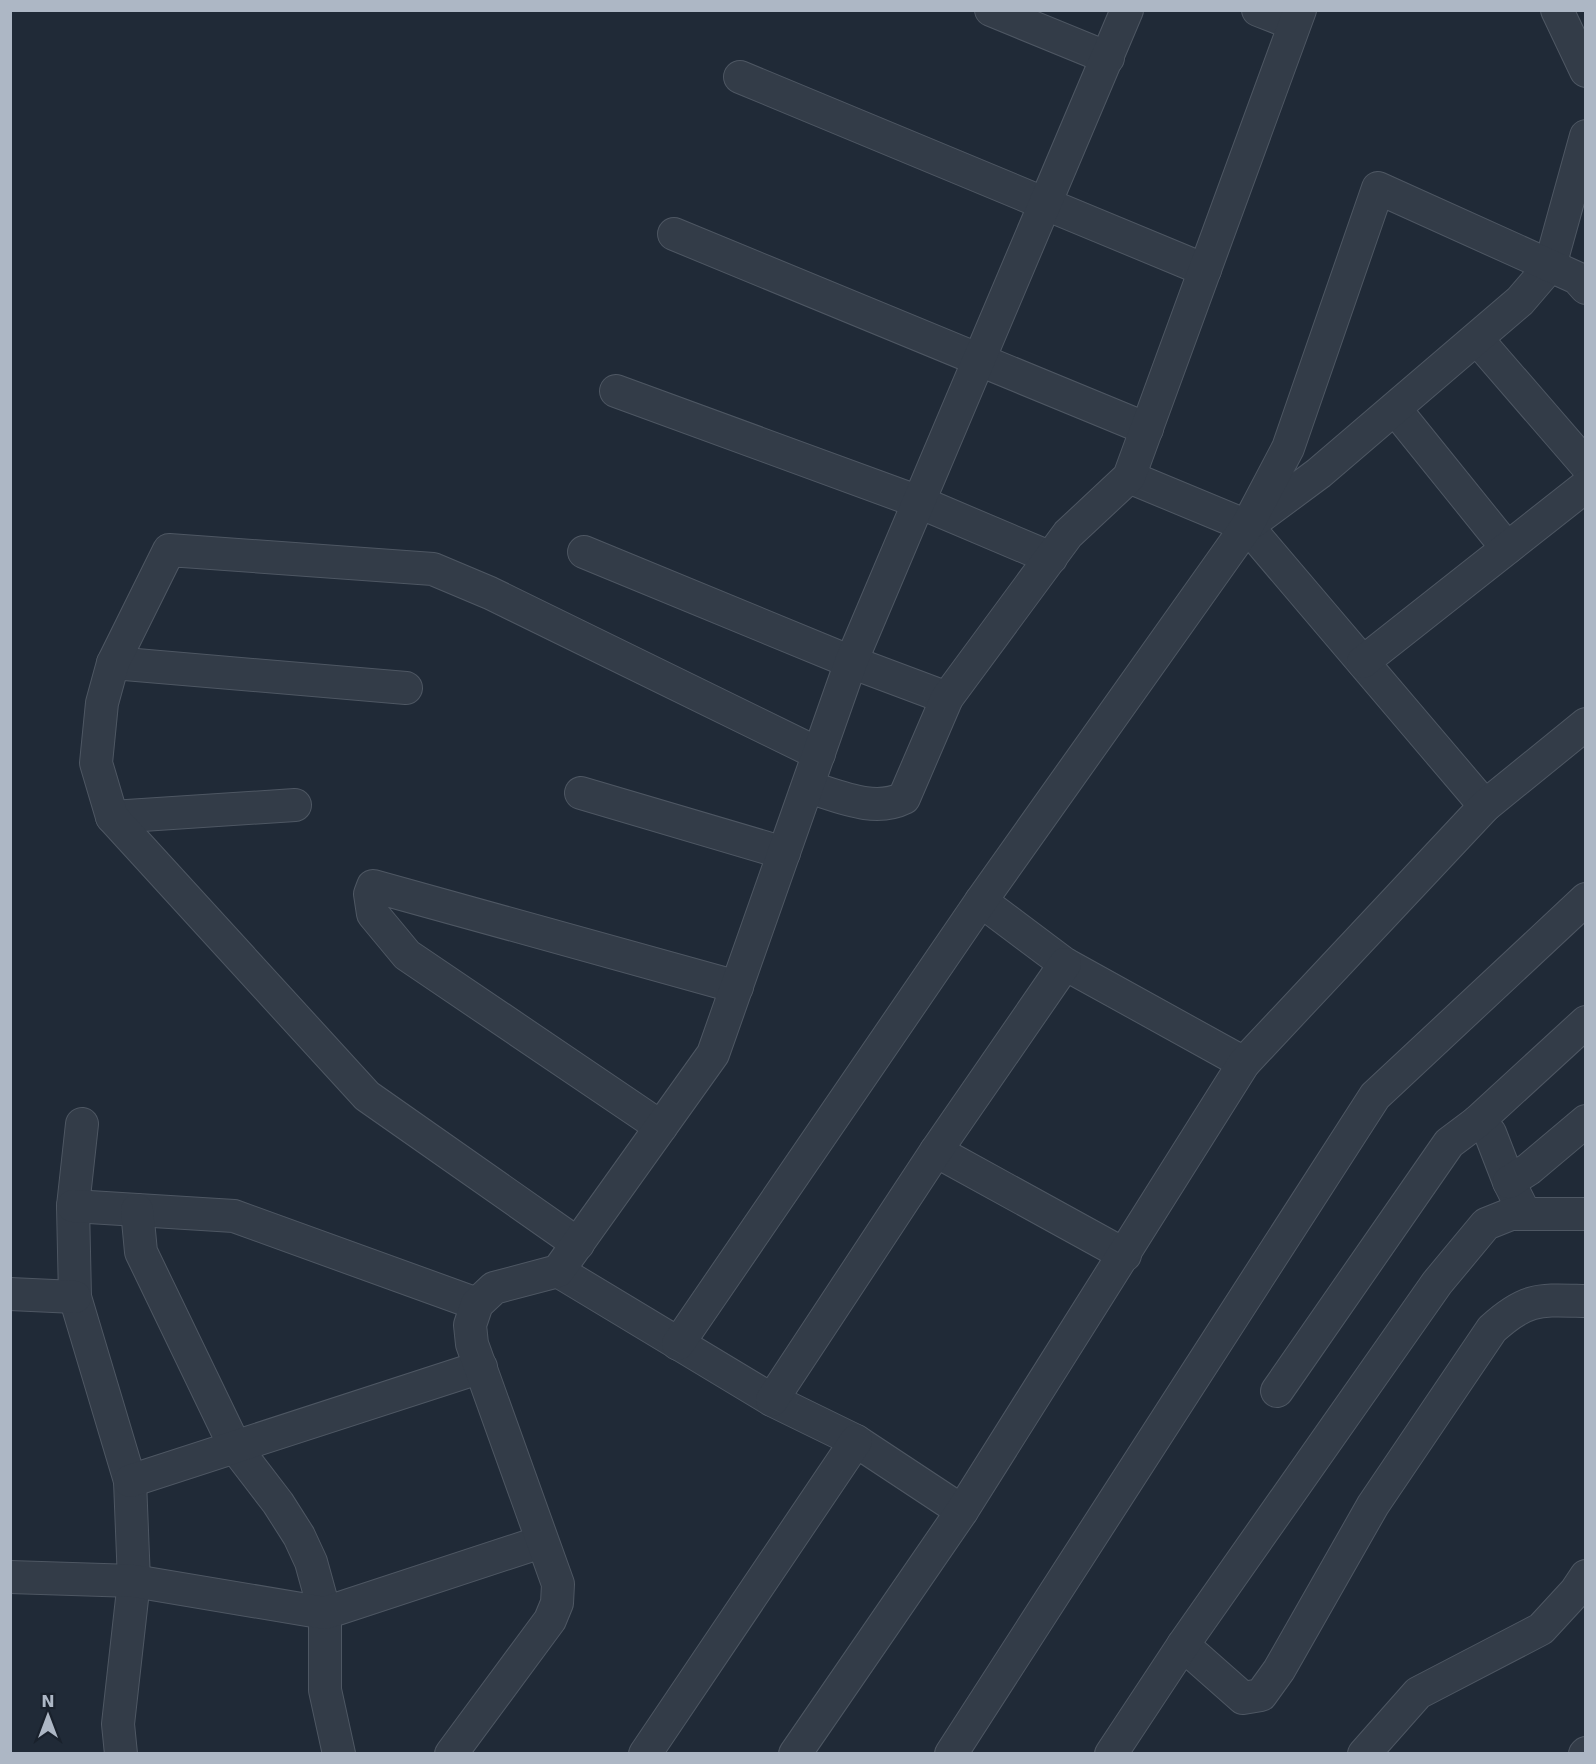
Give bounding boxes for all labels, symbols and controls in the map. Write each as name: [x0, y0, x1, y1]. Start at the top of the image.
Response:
north arrow: [18, 1686, 78, 1746]
text: N: [41, 1692, 55, 1711]

